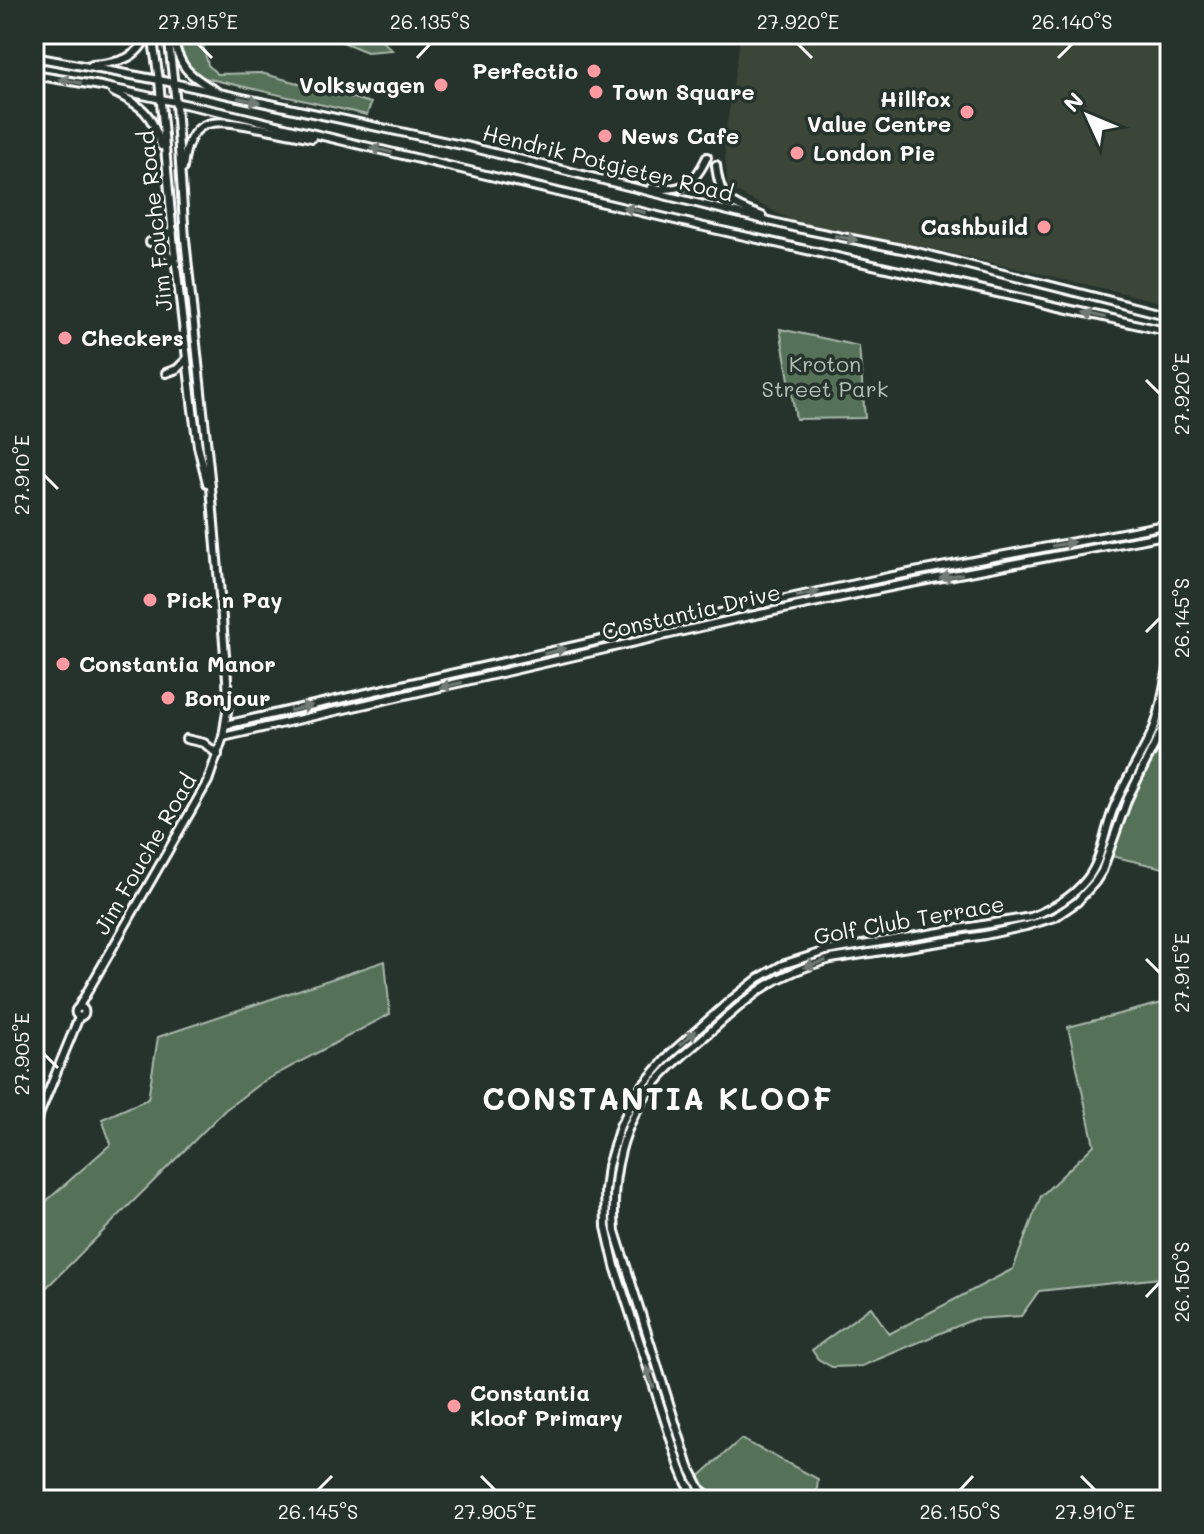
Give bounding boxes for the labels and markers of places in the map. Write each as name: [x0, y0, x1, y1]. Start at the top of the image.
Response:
place label: Perfectio: [472, 56, 578, 85]
marker: Perfectio: [585, 62, 603, 80]
place label: Volkswagen: [299, 70, 425, 99]
marker: Volkswagen: [432, 76, 450, 94]
place label: Town Square: [612, 77, 755, 106]
marker: Town Square: [587, 83, 605, 101]
place label: Hillfox Value Centre: [807, 84, 951, 138]
marker: Hillfox Value Centre: [958, 103, 976, 121]
place label: News Cafe: [621, 121, 739, 150]
marker: News Cafe: [596, 127, 614, 145]
place label: London Pie: [813, 138, 935, 167]
marker: London Pie: [788, 144, 806, 162]
place label: Cashbuild: [920, 212, 1028, 241]
marker: Cashbuild: [1035, 218, 1053, 236]
place label: Checkers: [81, 323, 184, 352]
marker: Checkers: [56, 329, 74, 347]
place label: Pick n Pay: [166, 585, 282, 614]
marker: Pick n Pay: [141, 591, 159, 609]
place label: Constantia Manor: [79, 649, 276, 678]
marker: Constantia Manor: [54, 655, 72, 673]
place label: Bonjour: [184, 683, 270, 712]
marker: Bonjour: [159, 689, 177, 707]
place label: Constantia Kloof Primary: [470, 1378, 623, 1432]
marker: Constantia Kloof Primary: [445, 1397, 463, 1415]

